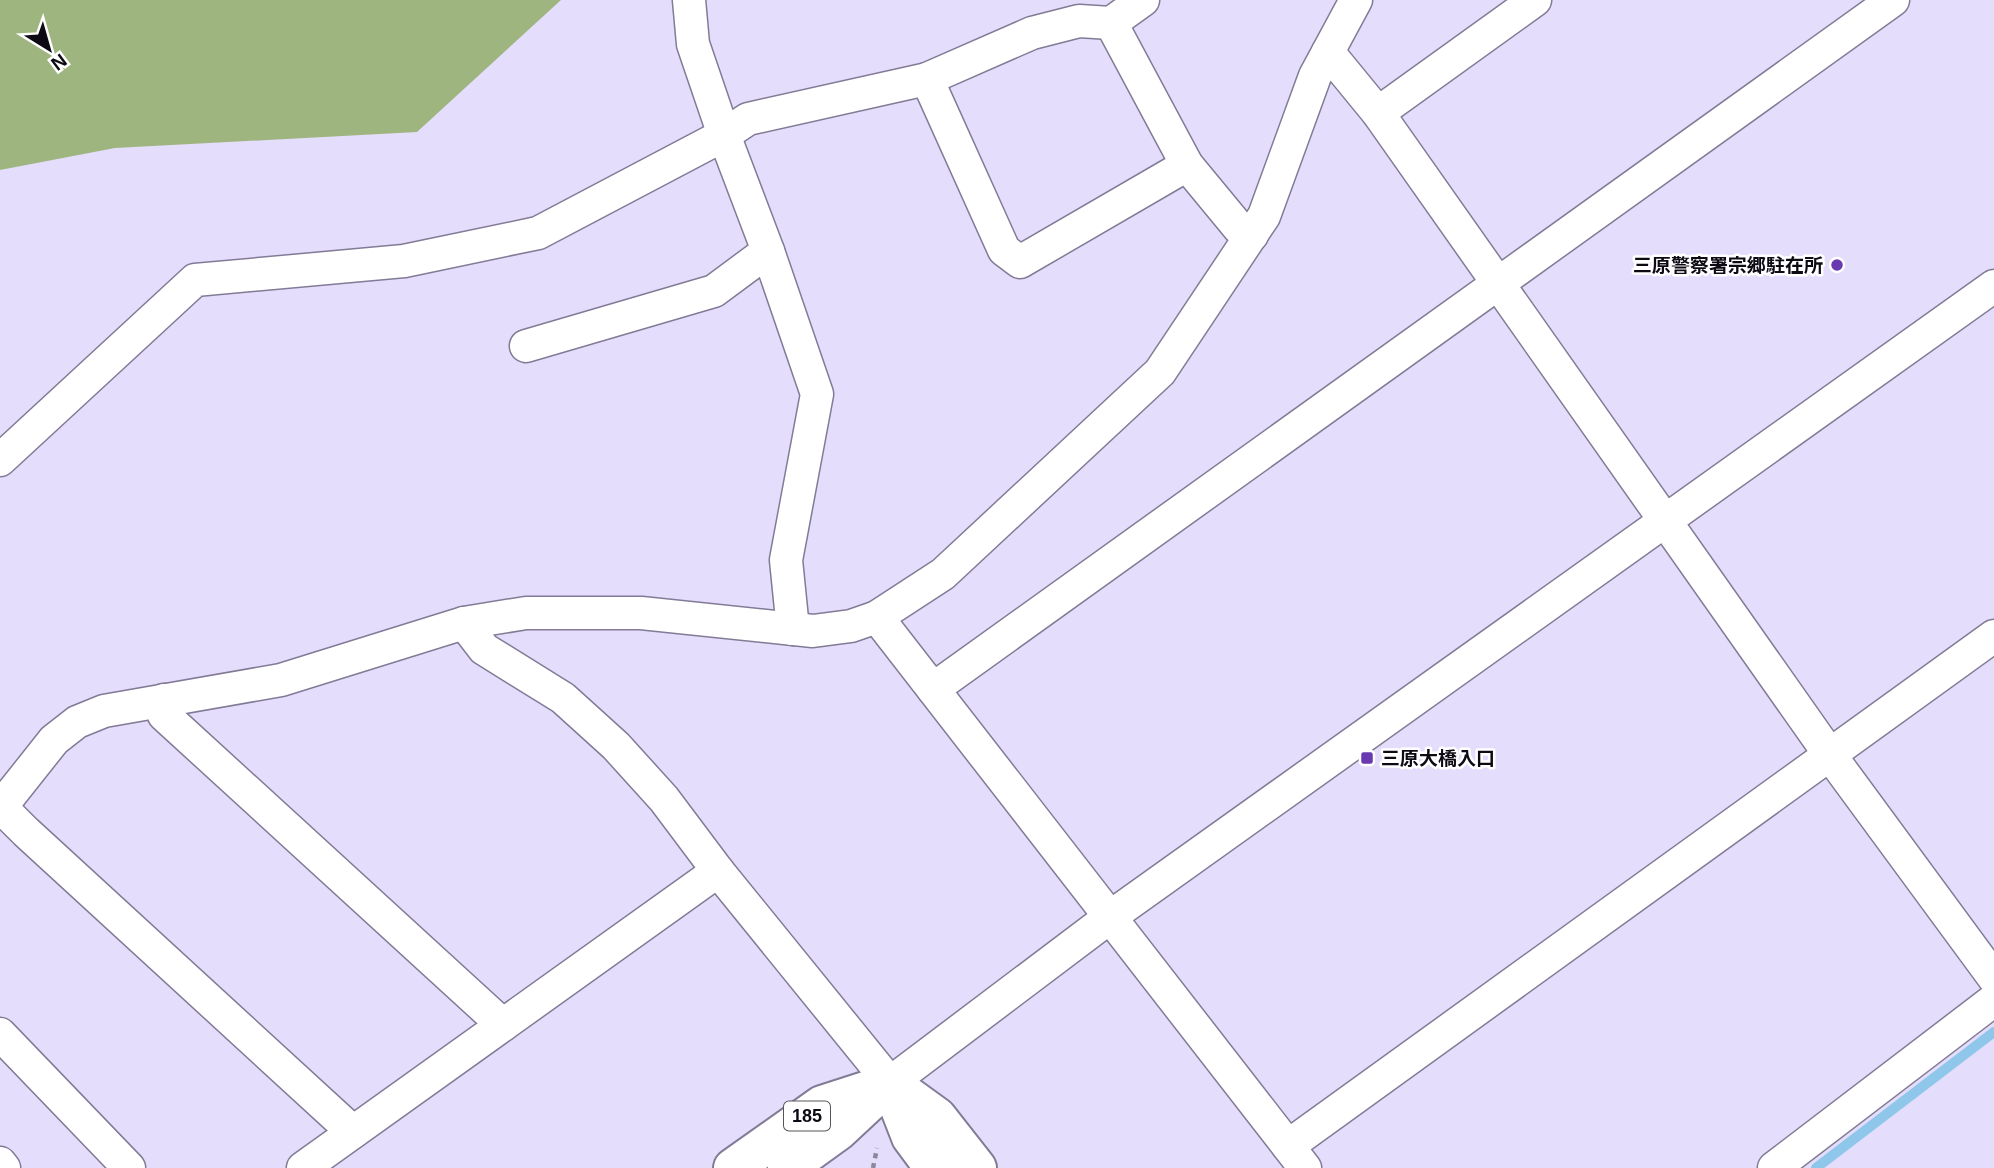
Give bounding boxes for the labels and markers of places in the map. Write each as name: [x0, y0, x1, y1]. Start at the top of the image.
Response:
place label: 三原警察署宗郷駐在所: [1633, 255, 1823, 276]
marker: 三原警察署宗郷駐在所: [1829, 257, 1845, 273]
place label: 三原大橋入口: [1381, 748, 1495, 769]
marker: 三原大橋入口: [1359, 750, 1375, 766]

